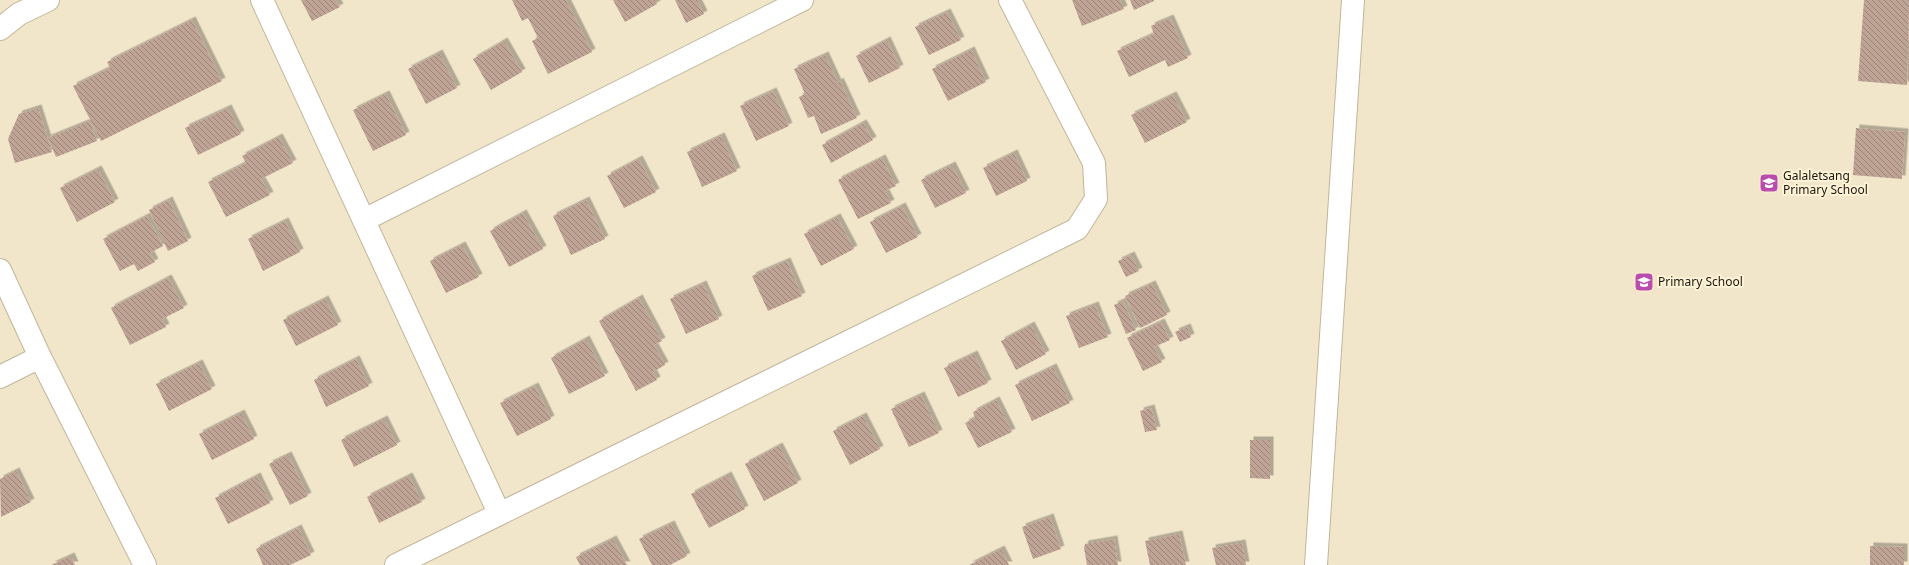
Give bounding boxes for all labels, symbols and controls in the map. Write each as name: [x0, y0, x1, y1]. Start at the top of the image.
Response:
place label: Galaletsang Primary School: [1783, 167, 1868, 198]
school or university icon: Galaletsang Primary School: [1758, 172, 1780, 194]
school or university icon: Primary School: [1633, 271, 1655, 293]
place label: Primary School: [1658, 273, 1743, 290]

